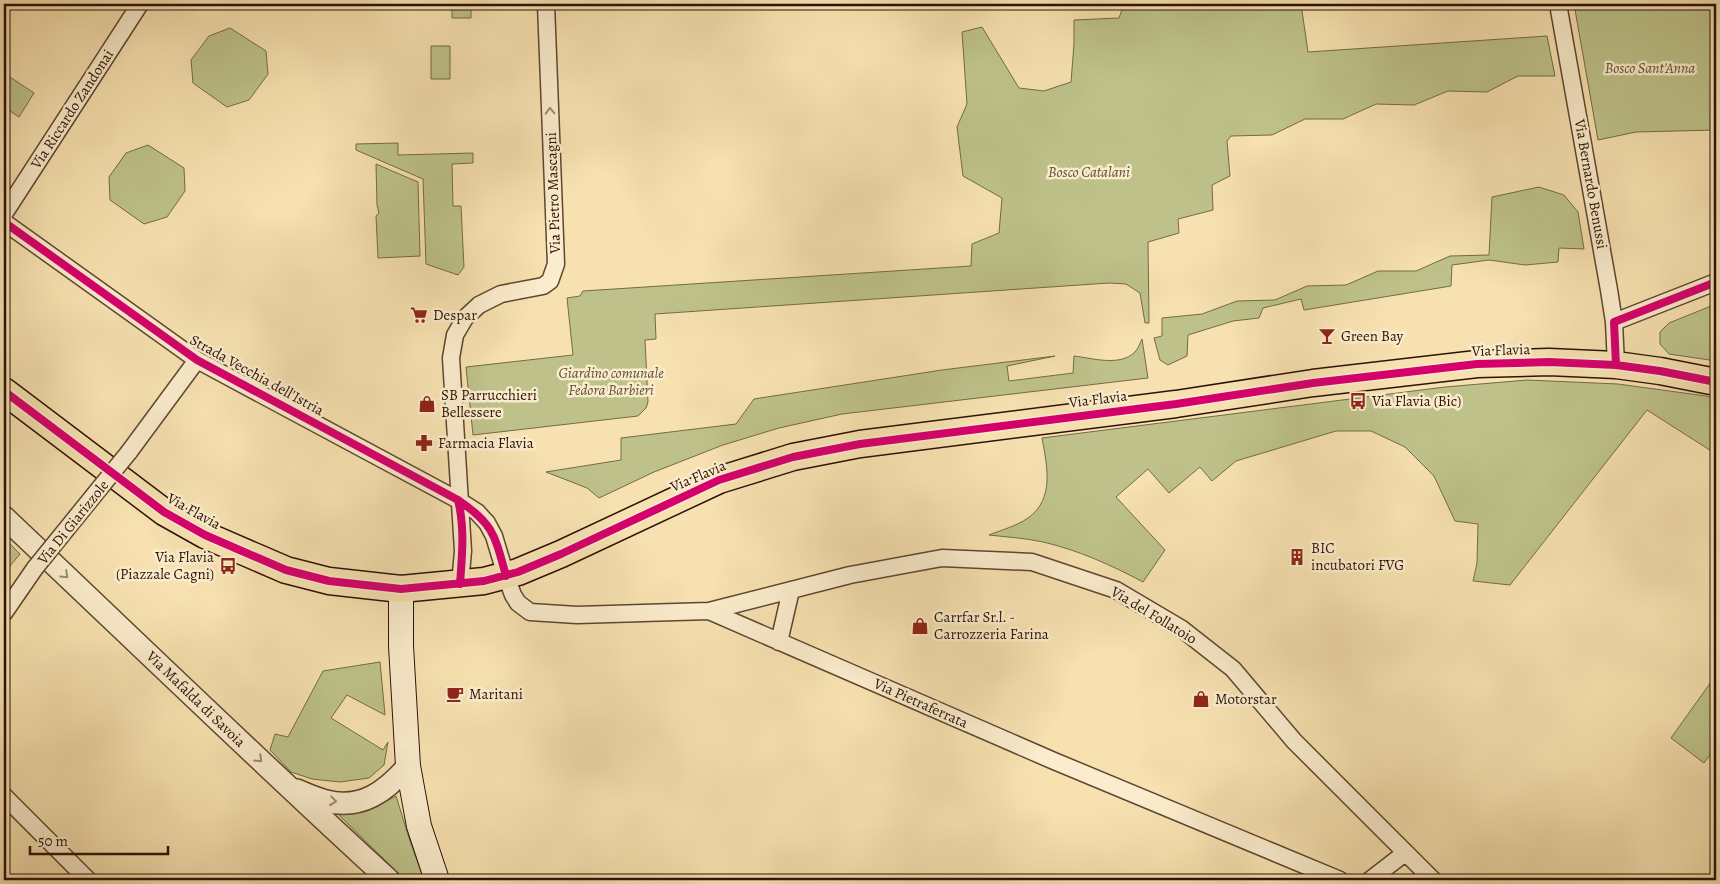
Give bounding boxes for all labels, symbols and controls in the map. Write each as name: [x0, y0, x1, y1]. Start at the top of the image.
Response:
street label: Via Riccardo Zandonai: [25, 46, 118, 173]
park label: Bosco Sant'Anna: [1605, 58, 1695, 78]
one-way arrow: [545, 107, 556, 115]
street label: Via Bernardo Benussi: [1570, 117, 1612, 250]
street label: Via Pietro Mascagni: [541, 132, 565, 255]
park label: Bosco Catalani: [1048, 162, 1130, 182]
supermarket icon: Despar: [409, 305, 429, 325]
place label: Despar: [433, 305, 477, 325]
bar icon: Green Bay: [1317, 326, 1337, 346]
place label: Green Bay: [1341, 326, 1404, 346]
street label: Strada Vecchia dell'Istria: [186, 330, 328, 420]
street label: Via Flavia: [1470, 339, 1531, 361]
park label: Giardino comunale Fedora Barbieri: [558, 363, 664, 400]
place label: SB Parrucchieri Bellessere: [441, 385, 537, 422]
street label: Via Flavia: [1067, 385, 1128, 413]
bus stop icon: Via Flavia (Bic): [1348, 391, 1368, 411]
place label: Via Flavia (Bic): [1371, 391, 1461, 411]
shop icon: SB Parrucchieri Bellessere: [417, 394, 437, 414]
pharmacy icon: Farmacia Flavia: [414, 433, 434, 453]
place label: Farmacia Flavia: [438, 433, 534, 453]
street label: Via Flavia: [666, 455, 729, 497]
street label: Via Di Giarizzole: [32, 475, 113, 569]
street label: Via Flavia: [163, 488, 225, 534]
place label: BIC incubatori FVG: [1311, 538, 1404, 575]
place label: Via Flavia (Piazzale Cagni): [116, 547, 214, 584]
building icon: BIC incubatori FVG: [1287, 547, 1307, 567]
bus stop icon: Via Flavia (Piazzale Cagni): [218, 556, 238, 576]
one-way arrow: [59, 569, 68, 578]
street label: Via del Follatoio: [1106, 581, 1201, 649]
place label: Carrfar Sr.l. - Carrozzeria Farina: [934, 607, 1049, 644]
shop icon: Carrfar Sr.l. - Carrozzeria Farina: [910, 616, 930, 636]
street label: Via Mafalda di Savoia: [141, 646, 250, 752]
street label: Via Pietraferrata: [870, 673, 971, 733]
cafe icon: Maritani: [445, 684, 465, 704]
place label: Maritani: [469, 684, 523, 704]
shop icon: Motorstar: [1191, 689, 1211, 709]
place label: Motorstar: [1215, 689, 1277, 709]
one-way arrow: [253, 753, 262, 762]
one-way arrow: [330, 795, 338, 806]
scale bar: [30, 824, 168, 856]
text: 50 m: [38, 831, 68, 851]

